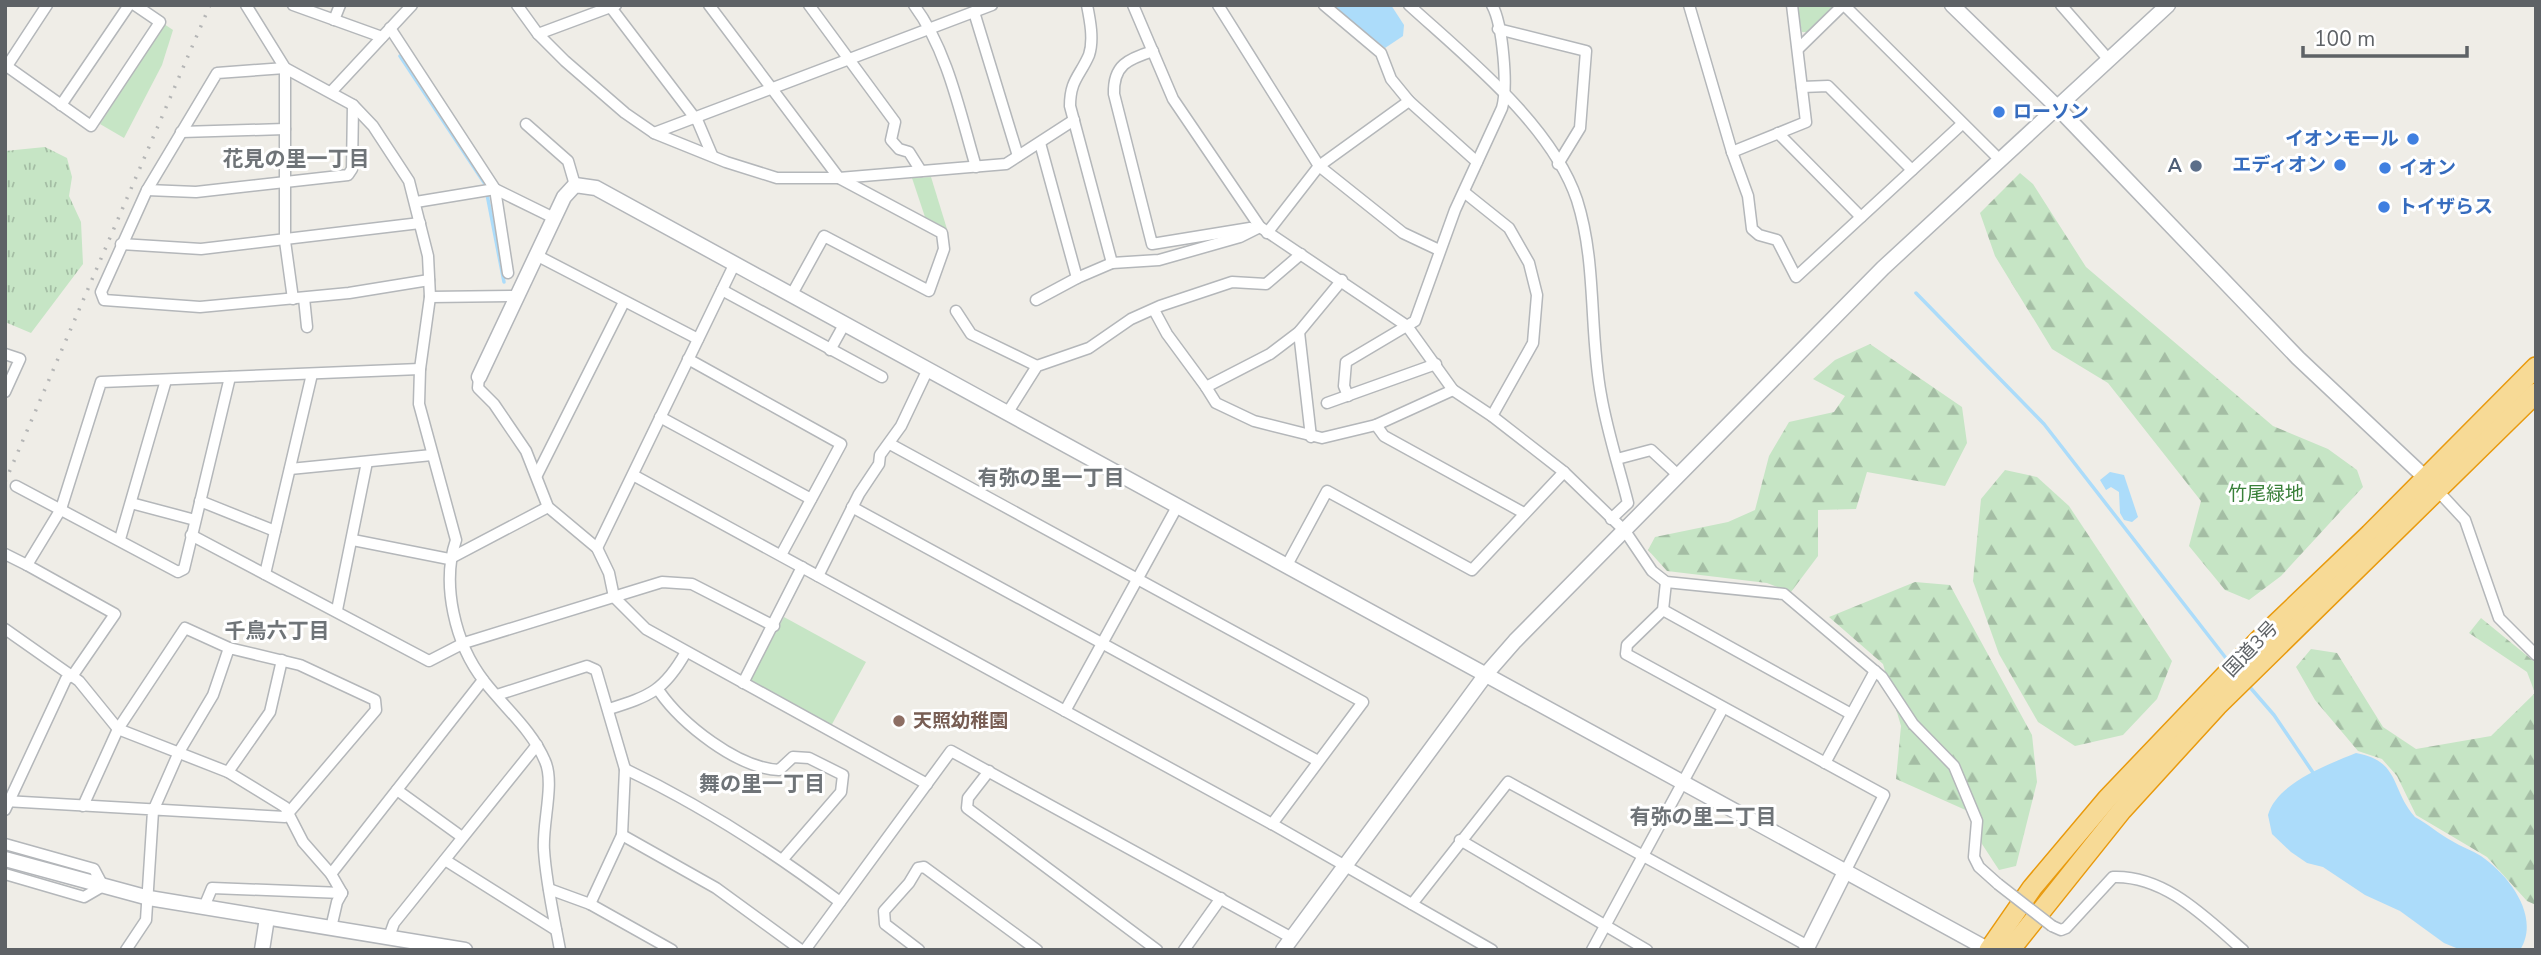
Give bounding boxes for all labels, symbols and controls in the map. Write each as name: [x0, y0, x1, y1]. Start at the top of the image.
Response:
scale bar: [2303, 14, 2468, 58]
text: 100 m: [2314, 25, 2375, 53]
place label: ローソン: [2013, 99, 2089, 125]
marker: ローソン: [1991, 104, 2007, 120]
place label: イオンモール: [2285, 126, 2399, 152]
marker: イオンモール: [2405, 131, 2421, 147]
district label: 花見の里一丁目: [223, 145, 370, 173]
place label: エディオン: [2232, 152, 2326, 178]
place label: A: [2168, 153, 2183, 179]
place label: イオン: [2399, 155, 2456, 181]
marker: エディオン: [2332, 157, 2348, 173]
marker: A: [2188, 158, 2204, 174]
marker: イオン: [2377, 160, 2393, 176]
place label: トイザらス: [2398, 194, 2493, 220]
marker: トイザらス: [2376, 199, 2392, 215]
district label: 有弥の里一丁目: [978, 464, 1125, 492]
park label: 竹尾緑地: [2228, 481, 2304, 507]
street label: 国道3号: [2218, 615, 2284, 683]
district label: 千鳥六丁目: [225, 617, 330, 645]
place label: 天照幼稚園: [913, 708, 1008, 734]
marker: 天照幼稚園: [891, 713, 907, 729]
district label: 舞の里一丁目: [699, 770, 825, 798]
district label: 有弥の里二丁目: [1630, 803, 1777, 831]

